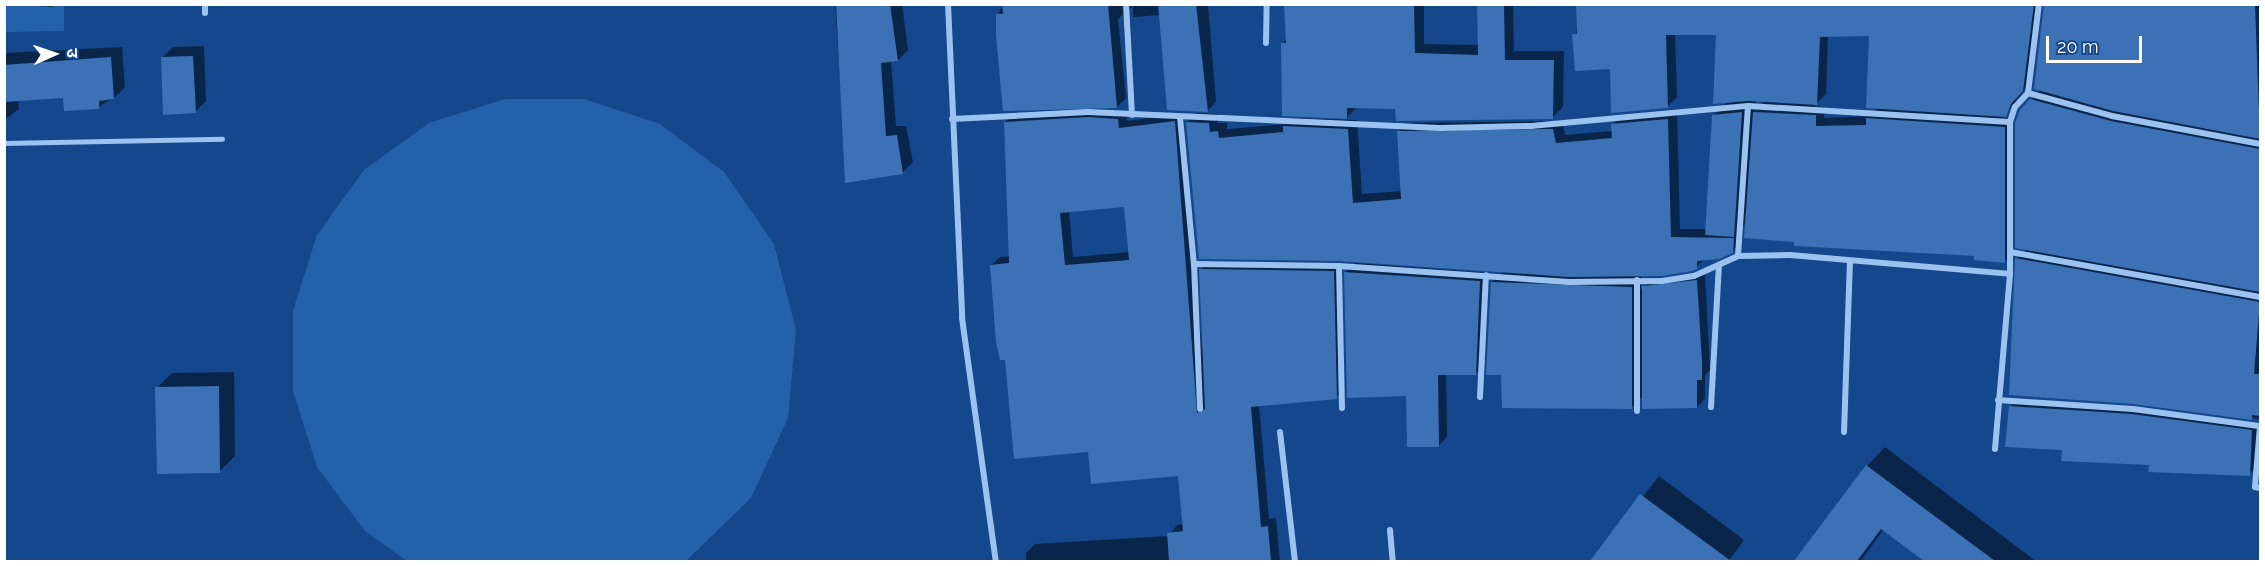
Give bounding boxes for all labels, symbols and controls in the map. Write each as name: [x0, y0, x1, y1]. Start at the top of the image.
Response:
north arrow: [24, 24, 84, 84]
scale bar: [2049, 24, 2145, 62]
text: 20 m: [2057, 36, 2099, 57]
text: उ: [63, 48, 82, 58]

